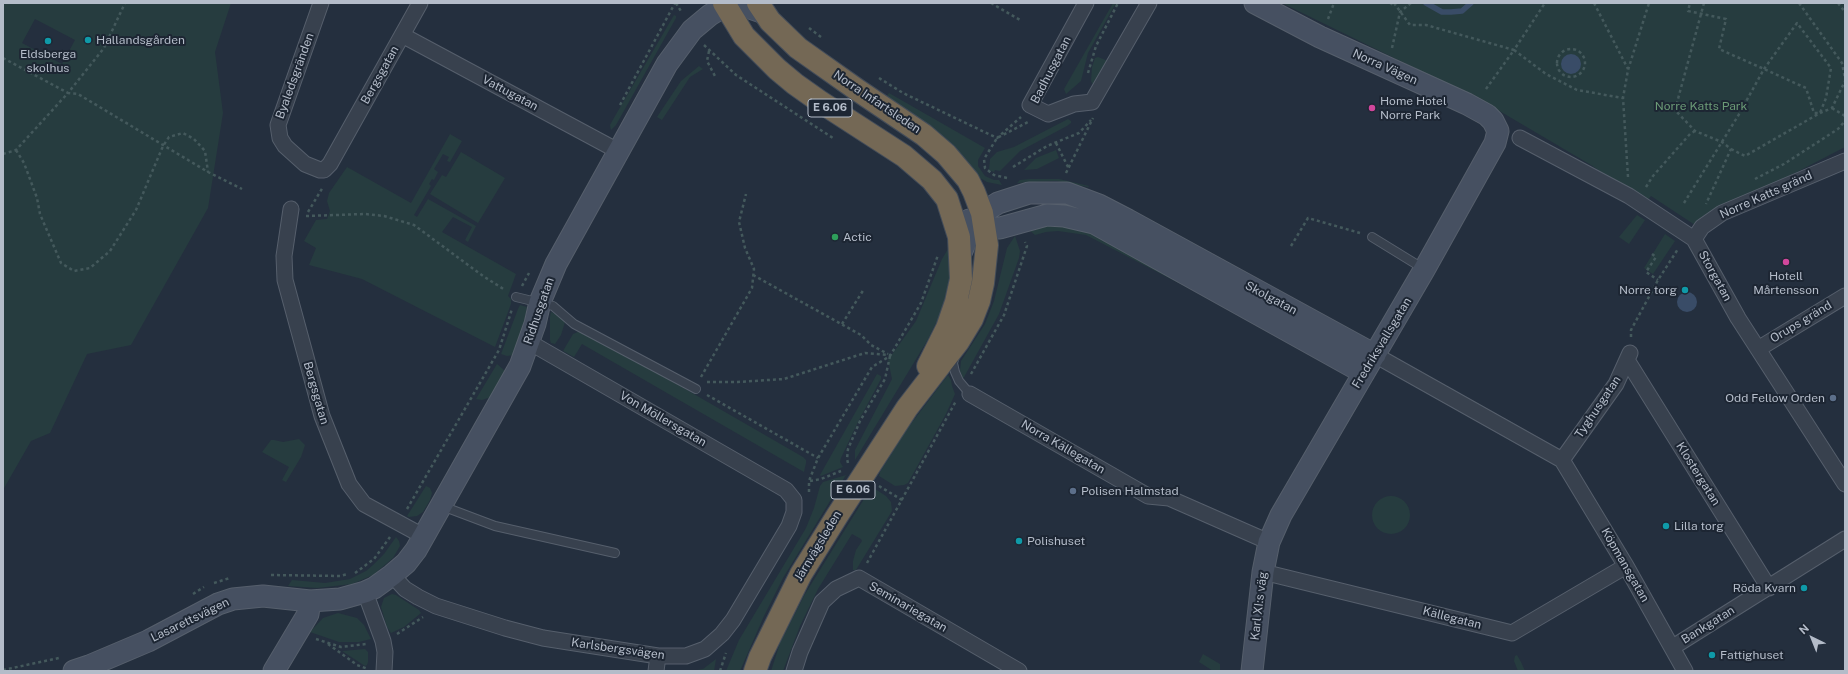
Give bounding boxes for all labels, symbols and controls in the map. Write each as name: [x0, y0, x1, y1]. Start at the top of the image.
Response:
street label: Byaledsgränden: [273, 31, 317, 121]
place label: Hallandsgården: [96, 33, 185, 47]
street label: Badhusgatan: [1028, 34, 1074, 106]
marker: Hallandsgården: [83, 35, 93, 45]
marker: Eldsberga skolhus: [43, 36, 53, 46]
street label: Bergsgatan: [358, 43, 402, 107]
street label: Norra Vägen: [1350, 46, 1420, 88]
place label: Eldsberga skolhus: [20, 47, 76, 75]
street label: Norra Infartsleden: [831, 67, 923, 137]
street label: Vattugatan: [480, 72, 540, 114]
place label: Home Hotel Norre Park: [1380, 94, 1447, 122]
road number: E 6.06: [808, 99, 852, 117]
park label: Norre Katts Park: [1655, 99, 1747, 113]
marker: Home Hotel Norre Park: [1367, 103, 1377, 113]
street label: Norre Katts gränd: [1718, 168, 1814, 222]
place label: Actic: [843, 230, 872, 244]
marker: Actic: [830, 232, 840, 242]
street label: Storgatan: [1695, 248, 1735, 304]
marker: Hotell Mårtensson: [1781, 257, 1791, 267]
place label: Hotell Mårtensson: [1753, 269, 1819, 297]
street label: Ridhusgatan: [521, 276, 557, 346]
street label: Skolgatan: [1242, 278, 1300, 318]
place label: Norre torg: [1619, 283, 1677, 297]
marker: Norre torg: [1680, 285, 1690, 295]
street label: Fredriksvallsgatan: [1349, 295, 1415, 391]
street label: Orups gränd: [1768, 298, 1834, 346]
street label: Bergsgatan: [300, 360, 332, 426]
street label: Tyghusgatan: [1572, 373, 1624, 441]
street label: Von Möllersgatan: [617, 388, 709, 450]
place label: Odd Fellow Orden: [1725, 391, 1825, 405]
marker: Odd Fellow Orden: [1828, 393, 1838, 403]
street label: Norra Källegatan: [1018, 417, 1108, 477]
street label: Klostergatan: [1673, 440, 1723, 508]
road number: E 6.06: [831, 481, 875, 499]
place label: Polisen Halmstad: [1081, 484, 1179, 498]
marker: Polisen Halmstad: [1068, 486, 1078, 496]
street label: Järnvägsleden: [791, 508, 845, 584]
place label: Lilla torg: [1674, 519, 1724, 533]
marker: Lilla torg: [1661, 521, 1671, 531]
street label: Köpmansgatan: [1598, 525, 1652, 605]
place label: Polishuset: [1027, 534, 1085, 548]
marker: Polishuset: [1014, 536, 1024, 546]
street label: Karl XI:s väg: [1248, 571, 1270, 641]
street label: Seminariegatan: [866, 579, 950, 635]
place label: Röda Kvarn: [1733, 581, 1796, 595]
marker: Röda Kvarn: [1799, 583, 1809, 593]
street label: Lasarettsvägen: [148, 595, 232, 645]
street label: Bankgatan: [1679, 603, 1737, 647]
street label: Källegatan: [1421, 604, 1483, 632]
north arrow: [1792, 618, 1832, 658]
text: N: [1797, 622, 1811, 637]
street label: Karlsbergsvägen: [570, 635, 666, 663]
place label: Fattighuset: [1720, 648, 1784, 662]
marker: Fattighuset: [1707, 650, 1717, 660]

